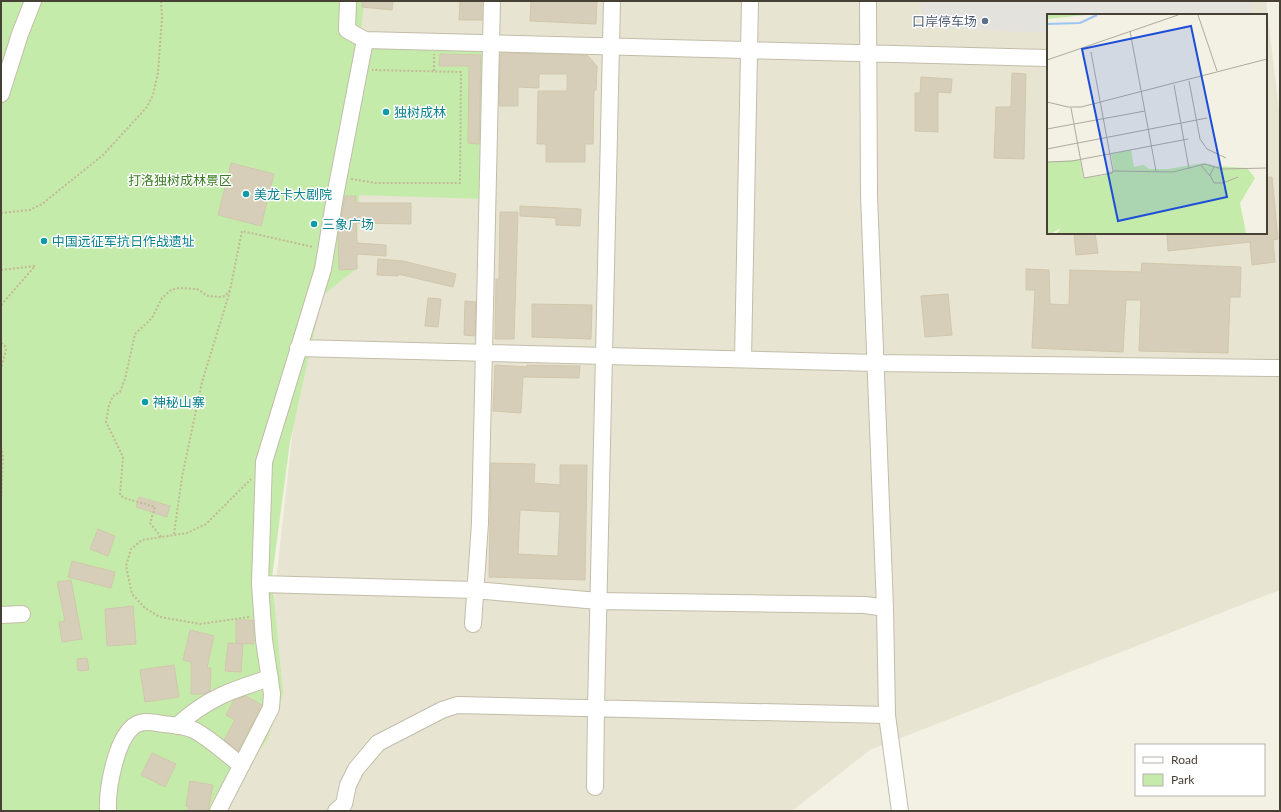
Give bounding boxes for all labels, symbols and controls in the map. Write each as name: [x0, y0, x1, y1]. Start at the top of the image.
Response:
place label: 口岸停车场: [912, 13, 977, 29]
inset map: [1047, 14, 1267, 234]
marker: 口岸停车场: [980, 16, 990, 26]
place label: 独树成林: [394, 104, 446, 120]
marker: 独树成林: [381, 107, 391, 117]
park label: 打洛独树成林景区: [128, 172, 232, 188]
place label: 美龙卡大剧院: [254, 186, 332, 202]
marker: 美龙卡大剧院: [241, 189, 251, 199]
place label: 三象广场: [322, 216, 374, 232]
marker: 三象广场: [309, 219, 319, 229]
place label: 中国远征军抗日作战遗址: [52, 233, 195, 249]
marker: 中国远征军抗日作战遗址: [39, 236, 49, 246]
place label: 神秘山寨: [153, 394, 205, 410]
marker: 神秘山寨: [140, 397, 150, 407]
legend: [1135, 744, 1265, 796]
text: Road: [1171, 752, 1198, 767]
text: Park: [1171, 772, 1195, 787]

